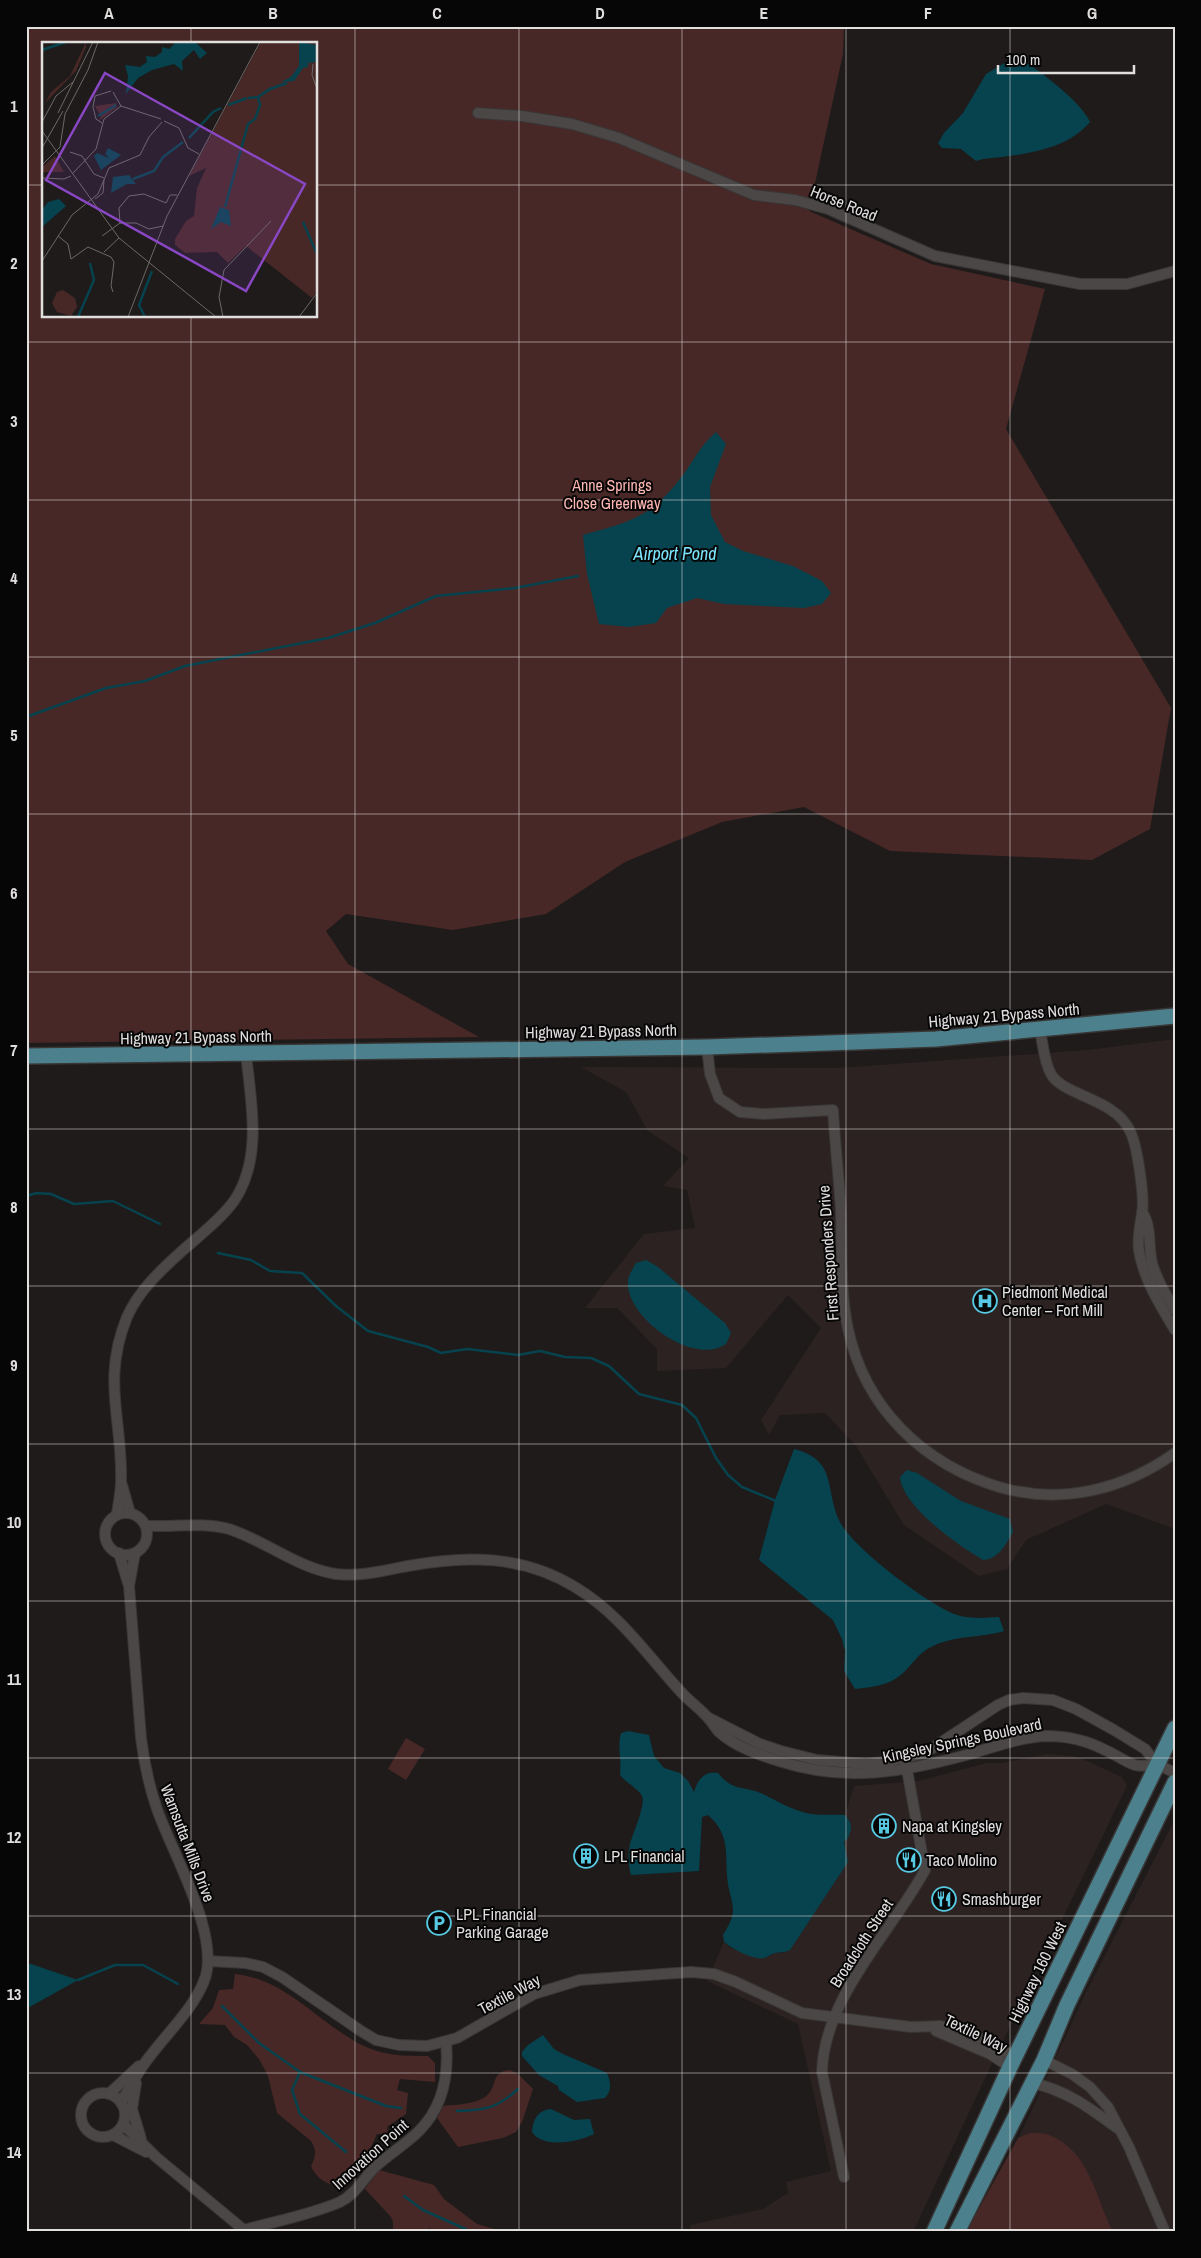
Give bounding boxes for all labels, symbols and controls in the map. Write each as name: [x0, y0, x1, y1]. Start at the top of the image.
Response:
text: A: [104, 2, 114, 24]
text: B: [268, 2, 278, 24]
text: C: [432, 2, 442, 24]
text: D: [595, 2, 605, 24]
text: E: [760, 2, 769, 24]
text: F: [924, 2, 932, 24]
text: G: [1087, 2, 1097, 24]
inset map: [42, 42, 318, 318]
scale bar: [998, 42, 1135, 74]
text: 100 m: [1006, 49, 1040, 70]
text: 1: [10, 95, 18, 117]
street label: Horse Road: [807, 180, 881, 226]
text: 2: [10, 252, 18, 274]
text: 3: [10, 410, 18, 432]
park label: Anne Springs Close Greenway: [564, 474, 661, 514]
water label: Airport Pond: [633, 541, 717, 566]
text: 4: [10, 567, 18, 589]
text: 5: [10, 724, 18, 746]
text: 6: [10, 882, 18, 904]
street label: Highway 21 Bypass North: [927, 997, 1081, 1033]
street label: Highway 21 Bypass North: [525, 1019, 677, 1043]
street label: Highway 21 Bypass North: [120, 1025, 272, 1049]
text: 7: [10, 1039, 18, 1061]
street label: First Responders Drive: [812, 1185, 844, 1321]
text: 8: [10, 1196, 18, 1218]
place label: Piedmont Medical Center – Fort Mill: [1002, 1281, 1108, 1321]
hospital icon: Piedmont Medical Center – Fort Mill: [972, 1288, 998, 1314]
text: 9: [10, 1354, 18, 1376]
text: 10: [7, 1511, 21, 1533]
text: 11: [7, 1668, 22, 1690]
street label: Kingsley Springs Boulevard: [881, 1712, 1043, 1768]
street label: Wamsutta Mills Drive: [155, 1781, 221, 1905]
building icon: Napa at Kingsley: [871, 1813, 897, 1839]
place label: Napa at Kingsley: [902, 1815, 1002, 1837]
text: 12: [7, 1826, 21, 1848]
building icon: LPL Financial: [573, 1843, 599, 1869]
place label: LPL Financial: [604, 1845, 685, 1867]
restaurant icon: Taco Molino: [896, 1847, 922, 1873]
place label: Taco Molino: [926, 1849, 997, 1871]
restaurant icon: Smashburger: [931, 1886, 957, 1912]
place label: Smashburger: [962, 1888, 1041, 1910]
street label: Broadcloth Street: [824, 1894, 898, 1992]
place label: LPL Financial Parking Garage: [456, 1903, 549, 1943]
parking icon: LPL Financial Parking Garage: [426, 1910, 452, 1936]
street label: Highway 160 West: [1003, 1917, 1071, 2026]
street label: Textile Way: [474, 1968, 544, 2020]
text: 13: [7, 1983, 21, 2005]
street label: Textile Way: [941, 2008, 1011, 2058]
street label: Innovation Point: [327, 2114, 413, 2194]
text: 14: [7, 2141, 22, 2163]

